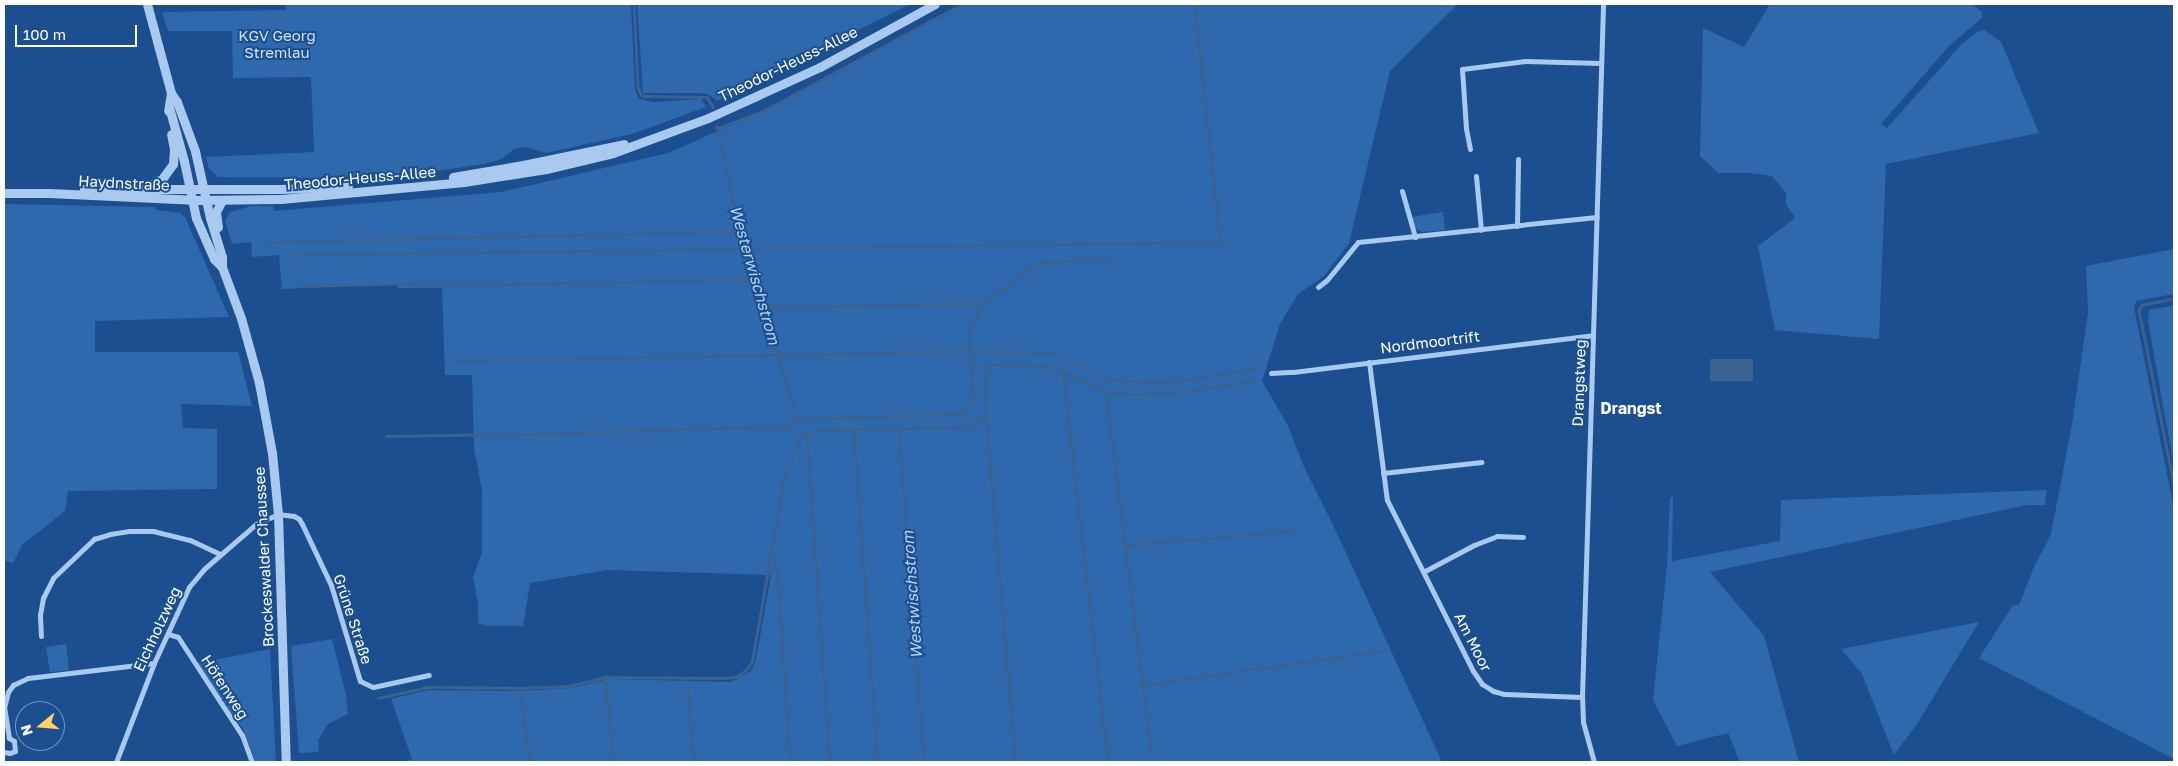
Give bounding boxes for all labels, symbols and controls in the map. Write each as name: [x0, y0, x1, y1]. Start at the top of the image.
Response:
scale bar: [18, 15, 140, 47]
street label: Theodor-Heuss-Allee: [716, 22, 860, 106]
text: 100 m: [23, 25, 66, 43]
park label: KGV Georg Stremlau: [238, 26, 316, 61]
street label: Theodor-Heuss-Allee: [283, 162, 437, 194]
street label: Haydnstraße: [78, 172, 170, 194]
water label: Westerwischstrom: [726, 203, 784, 347]
street label: Nordmoortrift: [1379, 327, 1481, 357]
street label: Drangstweg: [1568, 339, 1590, 427]
district label: Drangst: [1600, 398, 1662, 418]
street label: Brockeswalder Chaussee: [250, 466, 278, 648]
water label: Westwischstrom: [898, 530, 926, 660]
street label: Grüne Straße: [330, 571, 376, 667]
street label: Eichholzweg: [130, 584, 184, 674]
street label: Am Moor: [1450, 609, 1496, 675]
street label: Höfenweg: [197, 651, 253, 723]
north arrow: [15, 701, 65, 751]
text: N: [16, 723, 36, 738]

